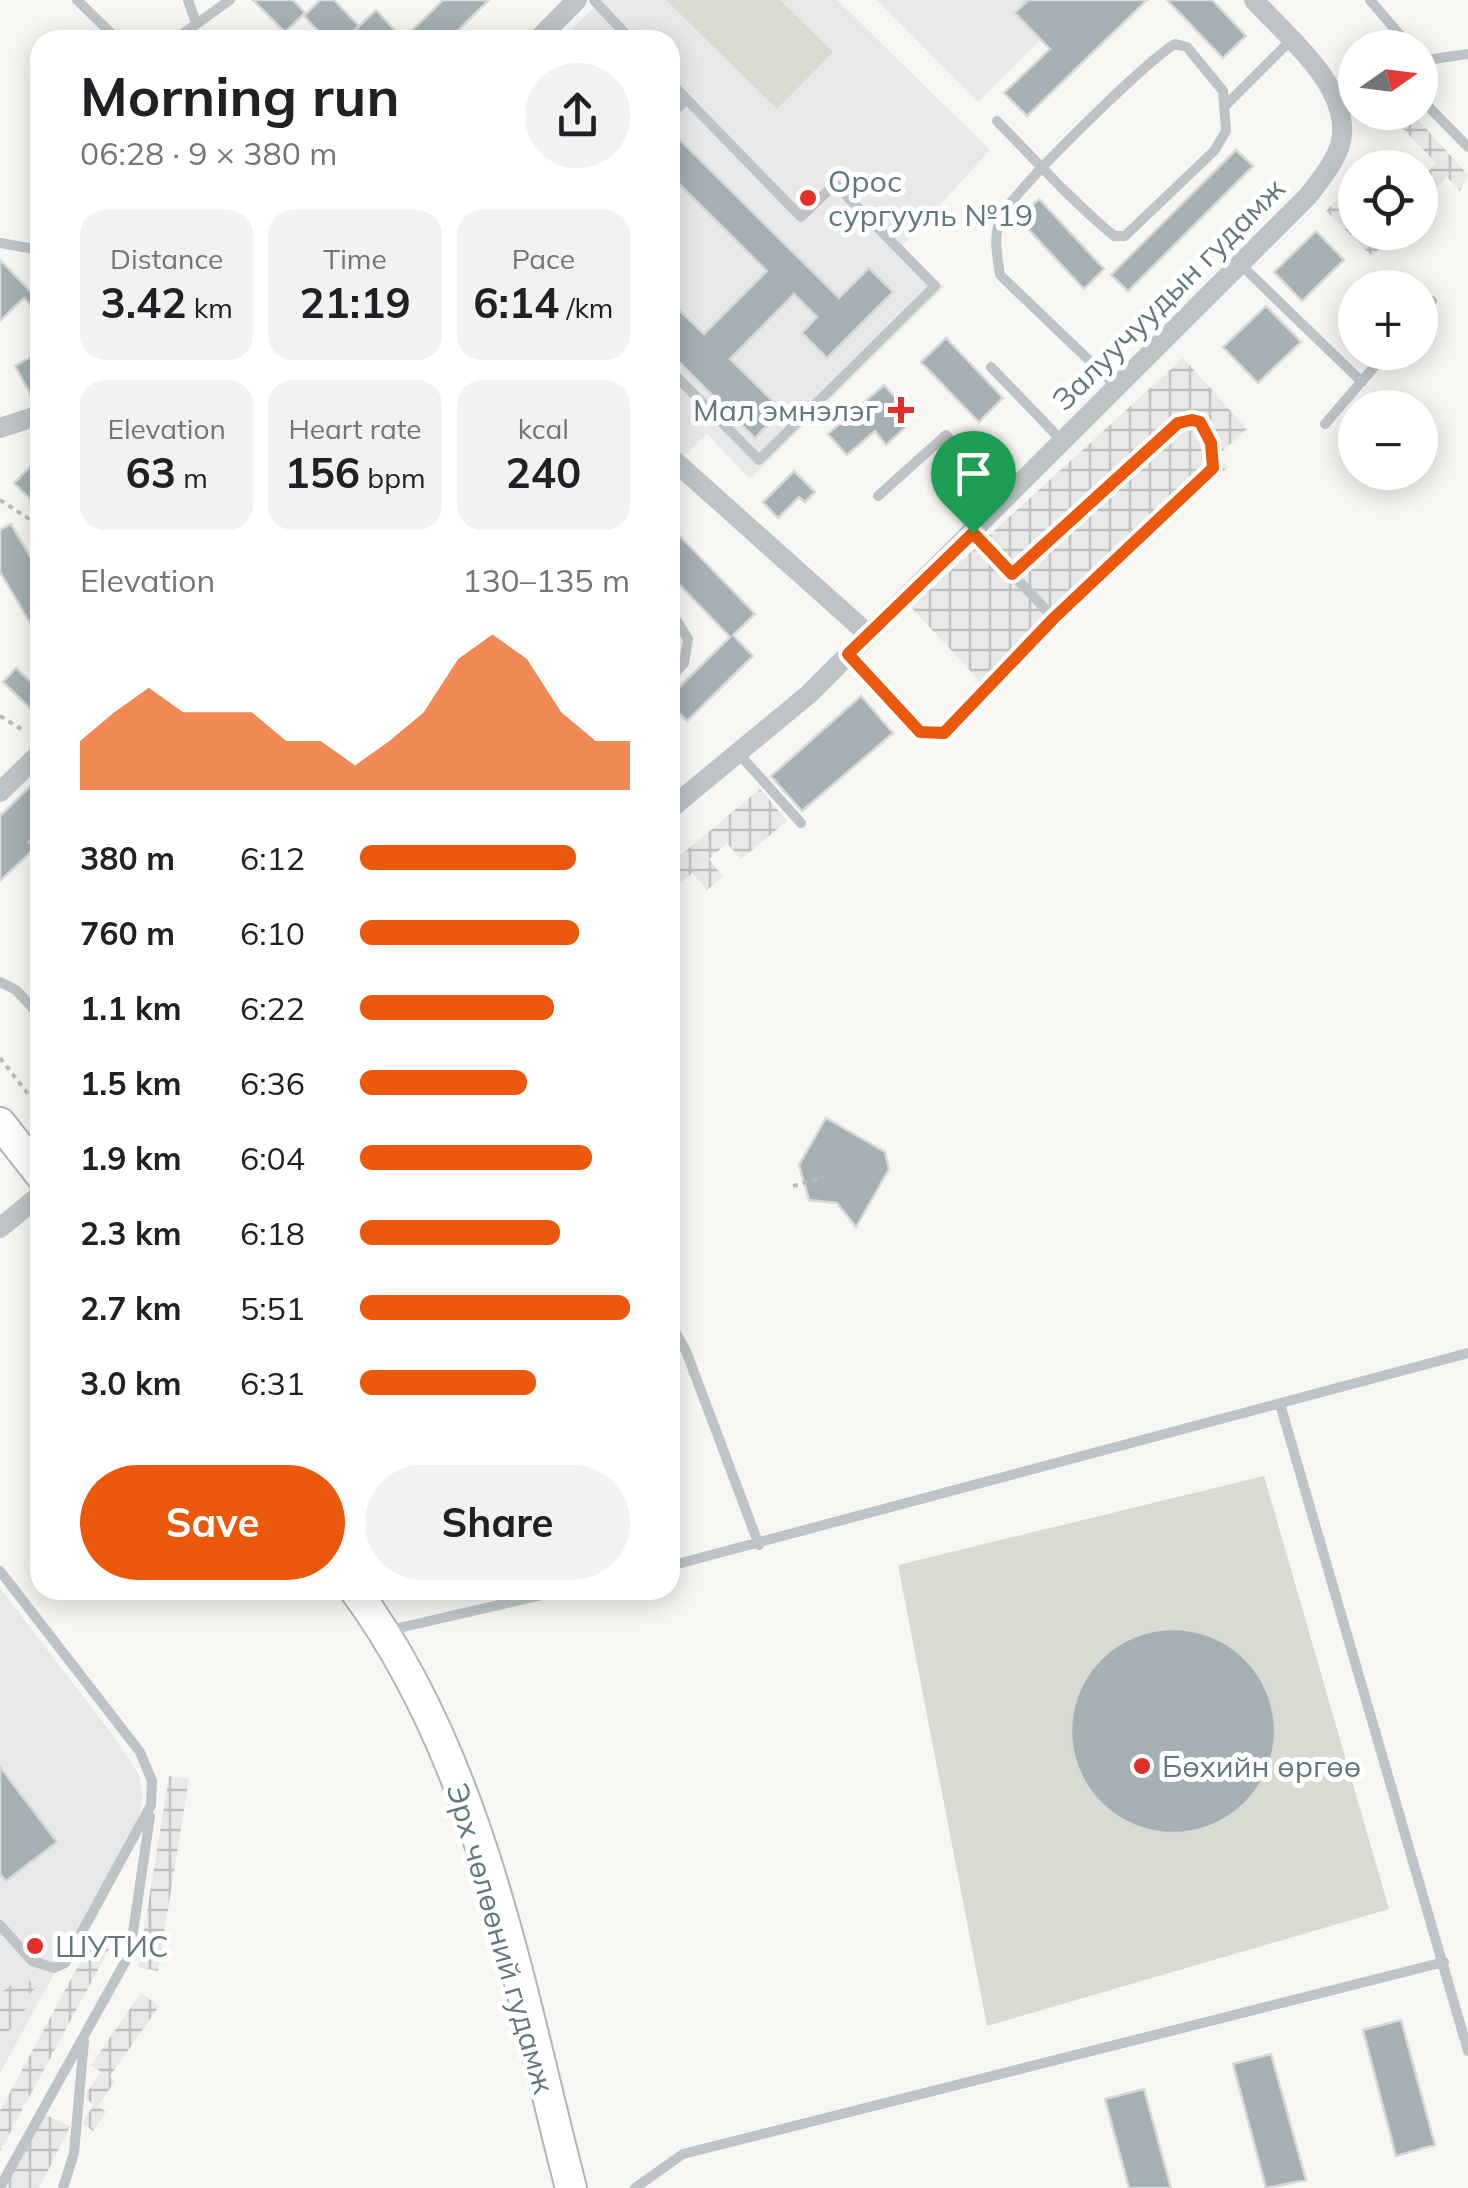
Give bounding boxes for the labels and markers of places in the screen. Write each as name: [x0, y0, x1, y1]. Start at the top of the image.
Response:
place label: Орос сургууль №19: [828, 162, 1033, 234]
marker: Орос сургууль №19: [797, 187, 819, 209]
place label: Мал эмнэлэг: [693, 391, 878, 429]
marker: Мал эмнэлэг: [888, 397, 914, 423]
pin: [931, 431, 1016, 534]
place label: Бөхийн өргөө: [1162, 1747, 1361, 1785]
marker: Бөхийн өргөө: [1131, 1755, 1153, 1777]
place label: ШУТИС: [55, 1927, 168, 1965]
marker: ШУТИС: [24, 1935, 46, 1957]

